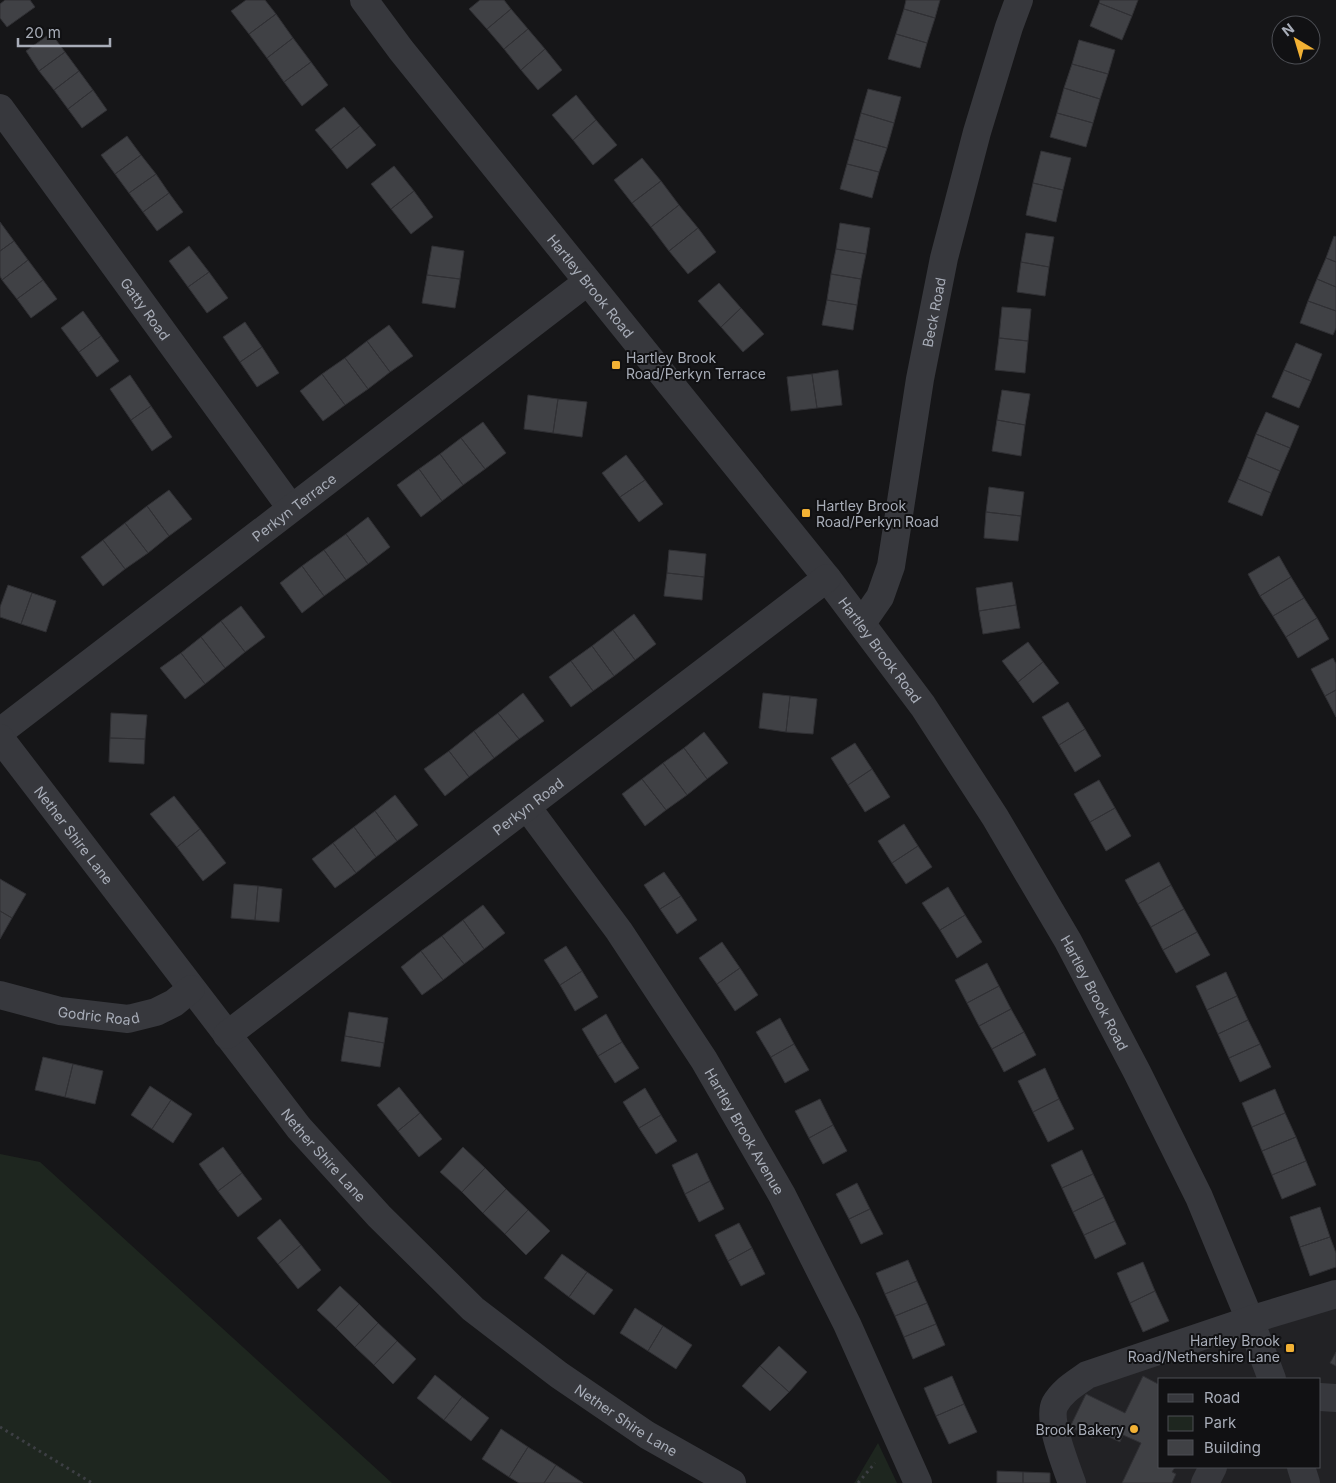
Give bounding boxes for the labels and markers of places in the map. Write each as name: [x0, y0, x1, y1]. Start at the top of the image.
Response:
place label: Hartley Brook Road/Perkyn Terrace: [626, 349, 766, 382]
marker: Hartley Brook Road/Perkyn Terrace: [610, 359, 622, 371]
place label: Hartley Brook Road/Perkyn Road: [816, 497, 939, 530]
marker: Hartley Brook Road/Perkyn Road: [800, 507, 812, 519]
place label: Hartley Brook Road/Nethershire Lane: [1128, 1332, 1280, 1365]
marker: Hartley Brook Road/Nethershire Lane: [1284, 1342, 1296, 1354]
place label: Brook Bakery: [1035, 1421, 1124, 1438]
marker: Brook Bakery: [1128, 1423, 1140, 1435]

